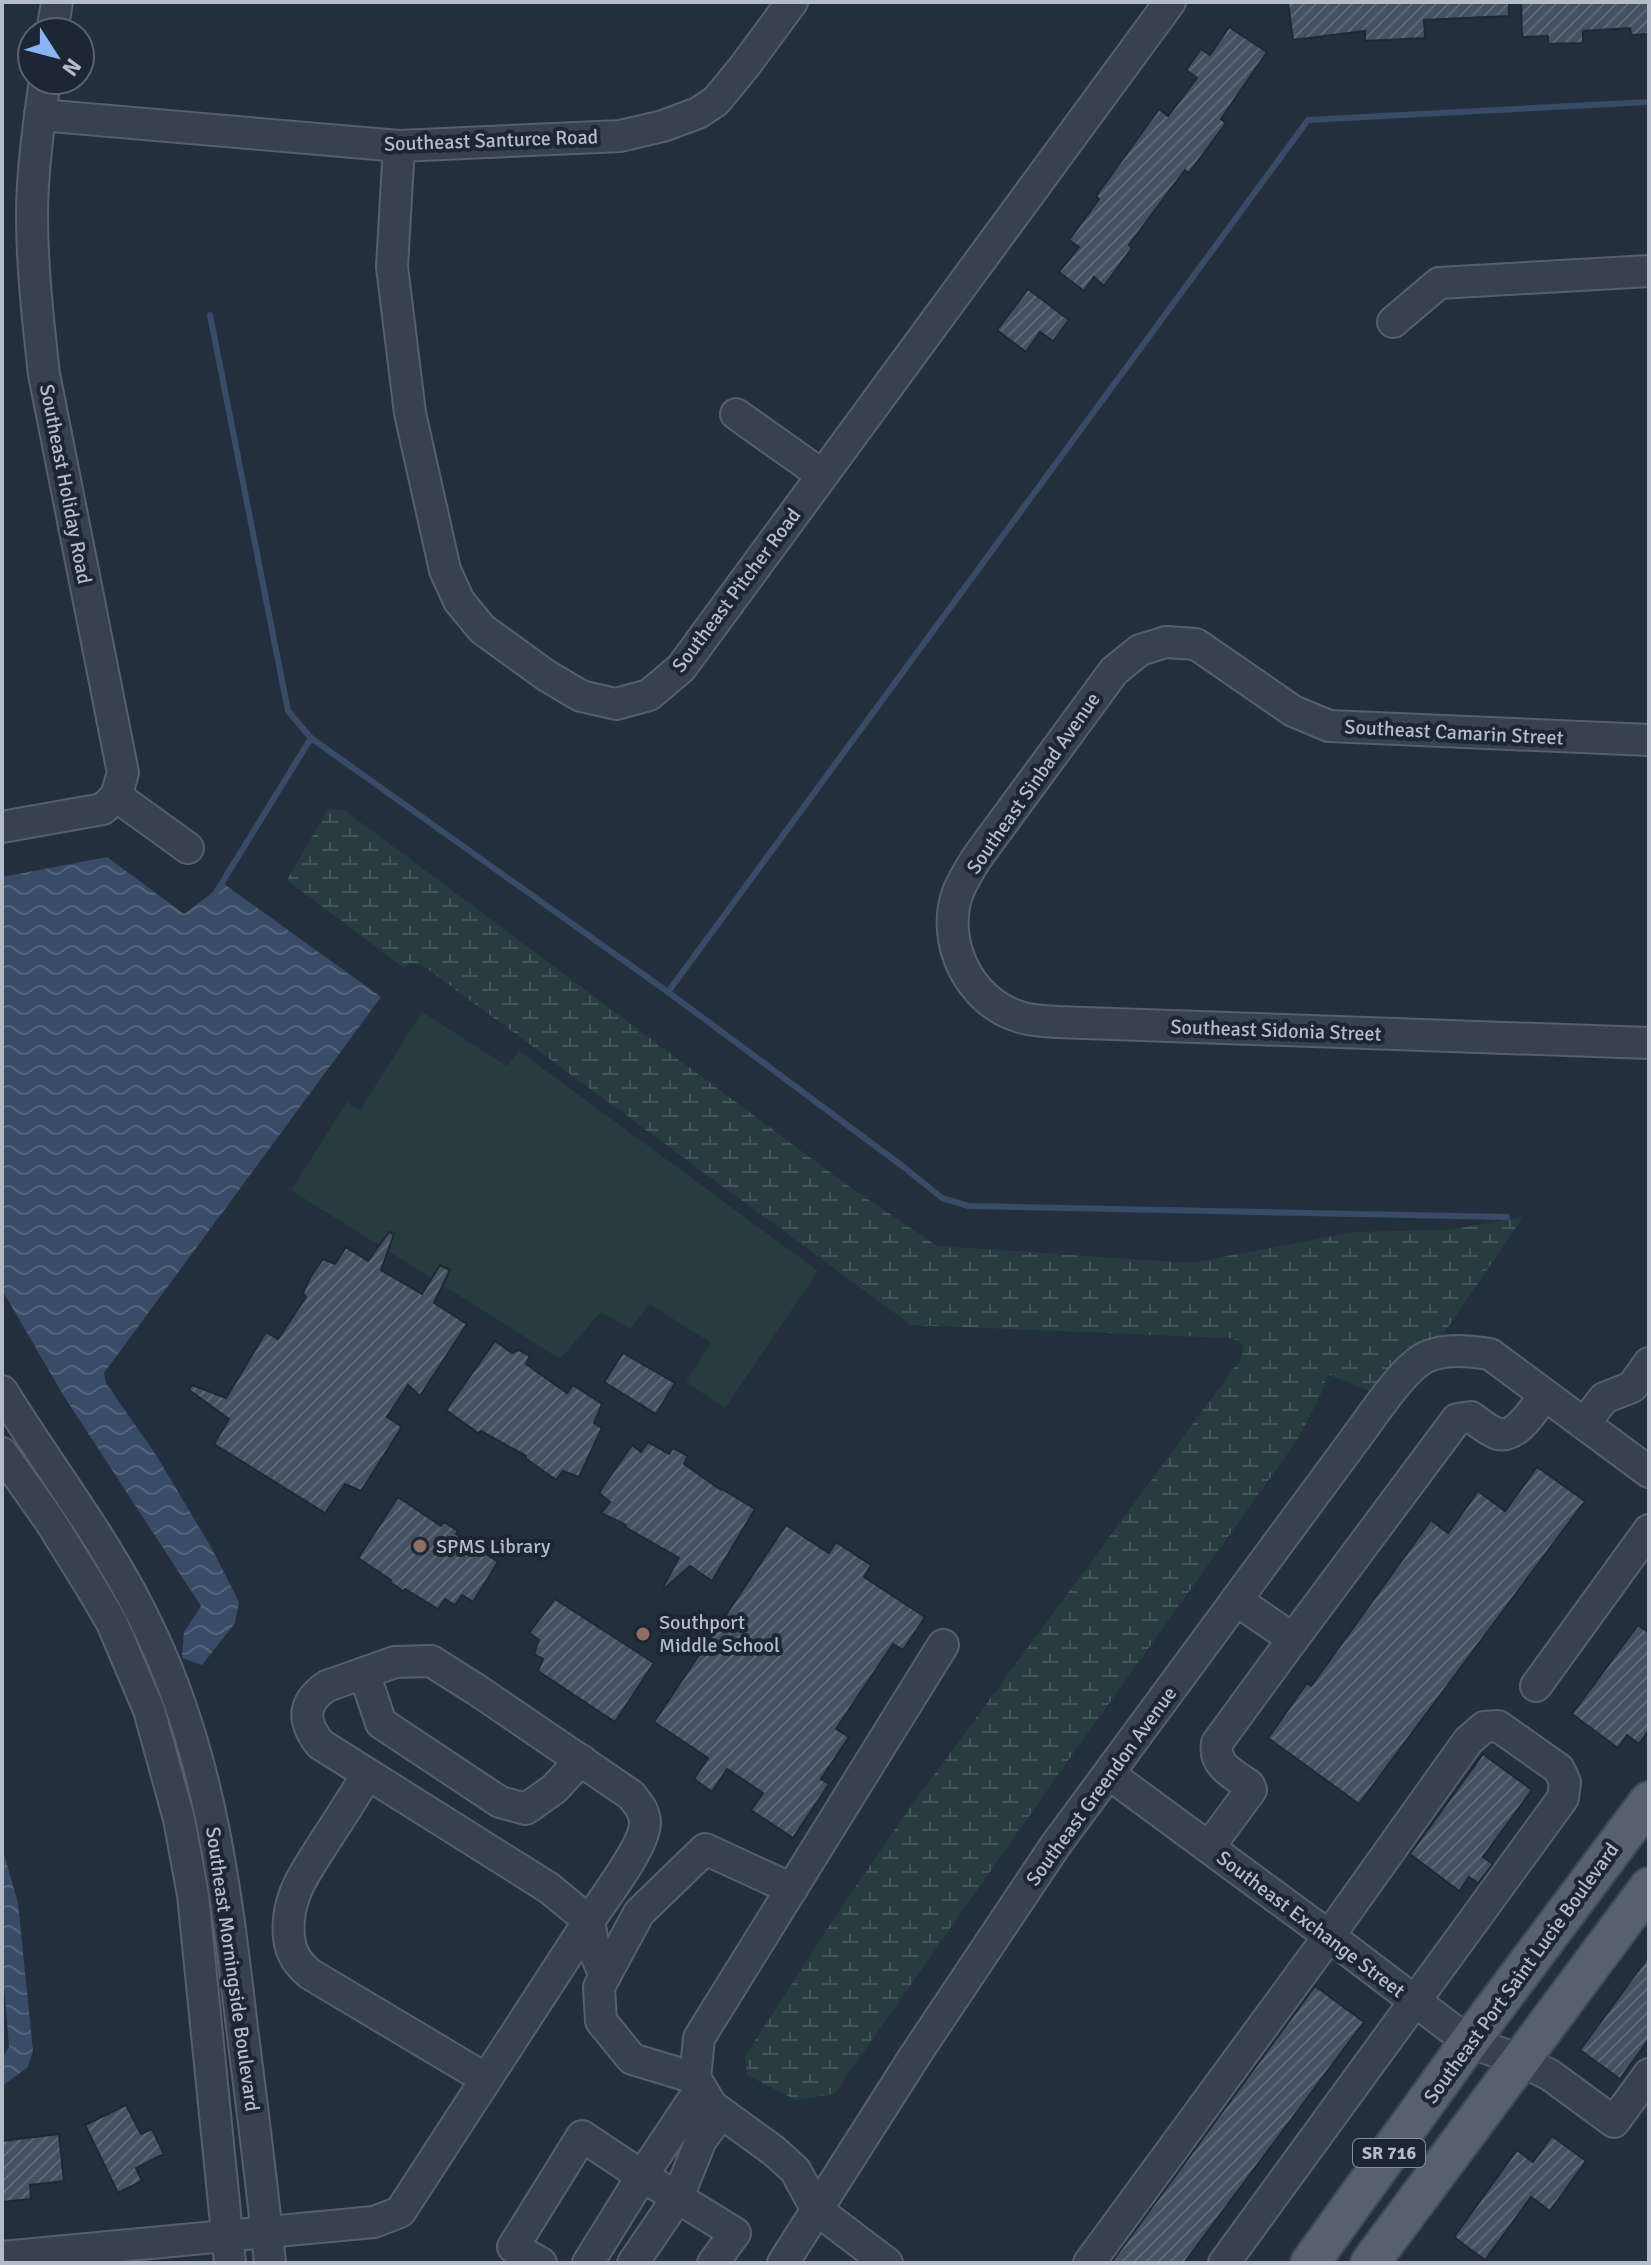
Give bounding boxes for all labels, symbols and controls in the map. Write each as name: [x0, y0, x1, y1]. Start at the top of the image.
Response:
north arrow: [16, 16, 96, 96]
text: N: [56, 53, 87, 82]
street label: Southeast Santurce Road: [384, 124, 599, 157]
street label: Southeast Holiday Road: [34, 382, 97, 586]
street label: Southeast Pitcher Road: [667, 503, 806, 677]
street label: Southeast Sinbad Avenue: [961, 688, 1106, 879]
street label: Southeast Camarin Street: [1344, 714, 1564, 751]
street label: Southeast Sidonia Street: [1170, 1014, 1382, 1047]
place label: SPMS Library: [436, 1534, 551, 1559]
marker: SPMS Library: [411, 1537, 429, 1555]
place label: Southport Middle School: [659, 1610, 780, 1658]
marker: Southport Middle School: [634, 1625, 652, 1643]
street label: Southeast Greendon Avenue: [1021, 1682, 1182, 1891]
street label: Southeast Morningside Boulevard: [200, 1825, 265, 2113]
street label: Southeast Port Saint Lucie Boulevard: [1418, 1838, 1624, 2109]
street label: Southeast Exchange Street: [1212, 1845, 1410, 2003]
road number: SR 716: [1353, 2139, 1425, 2167]

